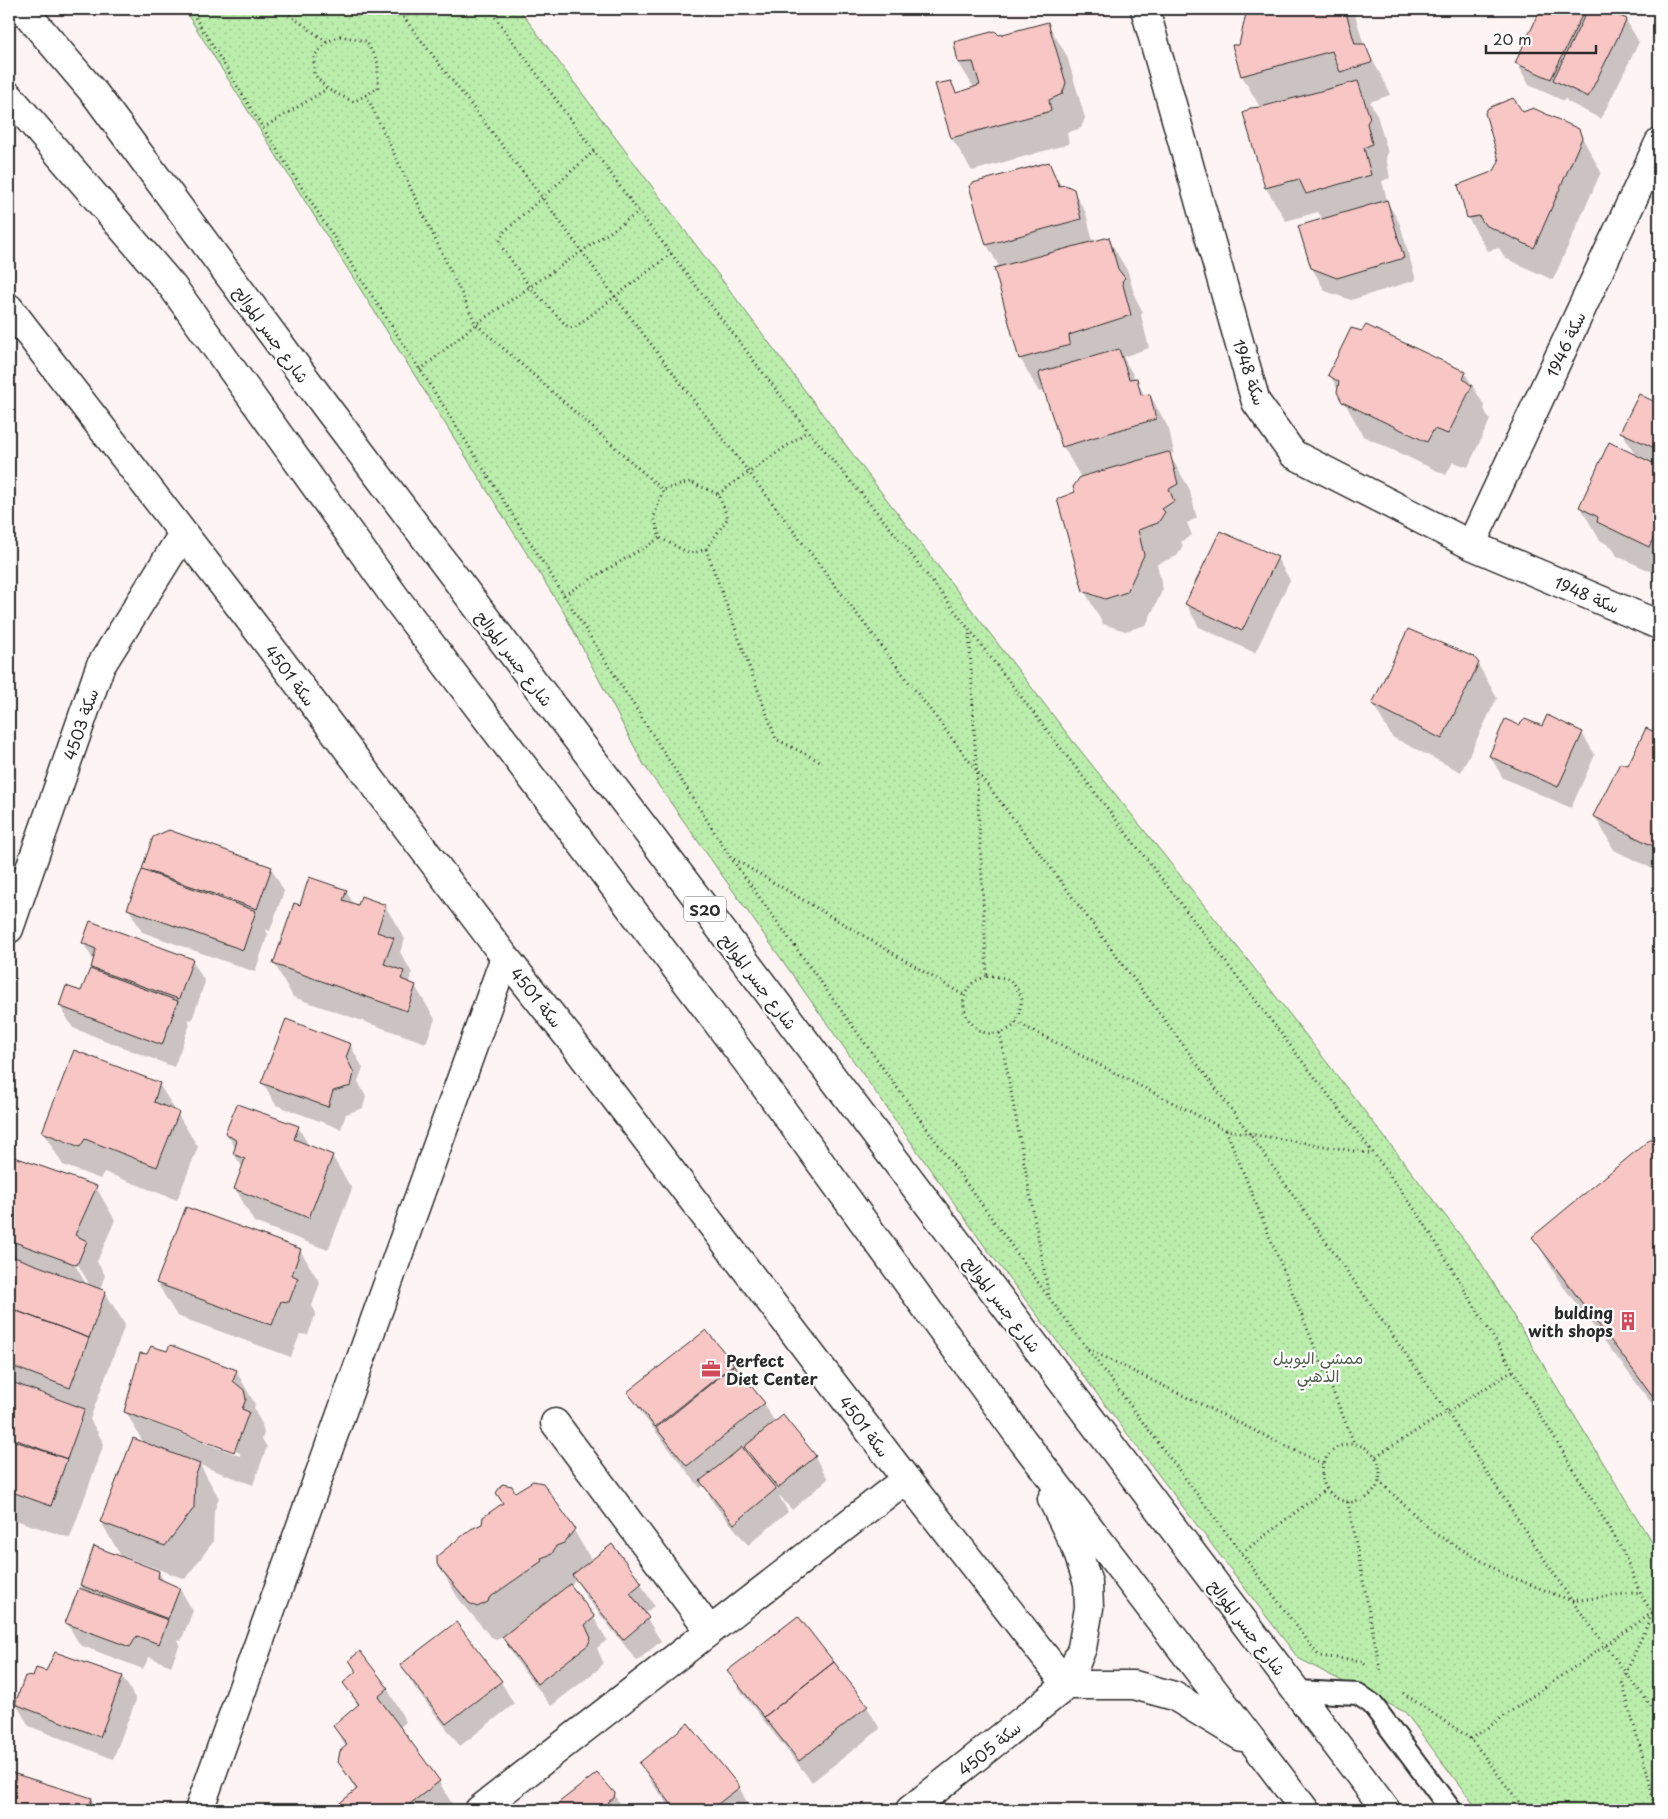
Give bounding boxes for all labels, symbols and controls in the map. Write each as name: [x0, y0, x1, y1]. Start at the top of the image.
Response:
scale bar: [1486, 22, 1596, 54]
text: 20 m: [1493, 27, 1532, 50]
street label: شارع جسر الموالح: [228, 281, 315, 388]
street label: سكة 1946: [1539, 307, 1591, 381]
street label: سكة 1948: [1227, 336, 1273, 408]
street label: سكة 1948: [1551, 570, 1623, 618]
street label: شارع جسر الموالح: [470, 605, 559, 712]
street label: سكة 4501: [260, 639, 322, 711]
street label: سكة 4503: [57, 685, 103, 763]
road number: S20: [684, 896, 726, 922]
street label: شارع جسر الموالح: [714, 928, 803, 1035]
street label: سكة 4501: [505, 962, 569, 1032]
street label: شارع جسر الموالح: [958, 1251, 1047, 1358]
place label: bulding with shops: [1528, 1300, 1613, 1342]
building icon: bulding with shops: [1617, 1310, 1639, 1332]
park label: ممشى اليوبيل الذهبي: [1273, 1345, 1363, 1391]
place label: Perfect Diet Center: [726, 1348, 818, 1390]
office icon: Perfect Diet Center: [700, 1358, 722, 1380]
street label: سكة 4501: [834, 1390, 896, 1462]
street label: شارع جسر الموالح: [1203, 1574, 1292, 1681]
street label: سكة 4505: [952, 1715, 1026, 1781]

